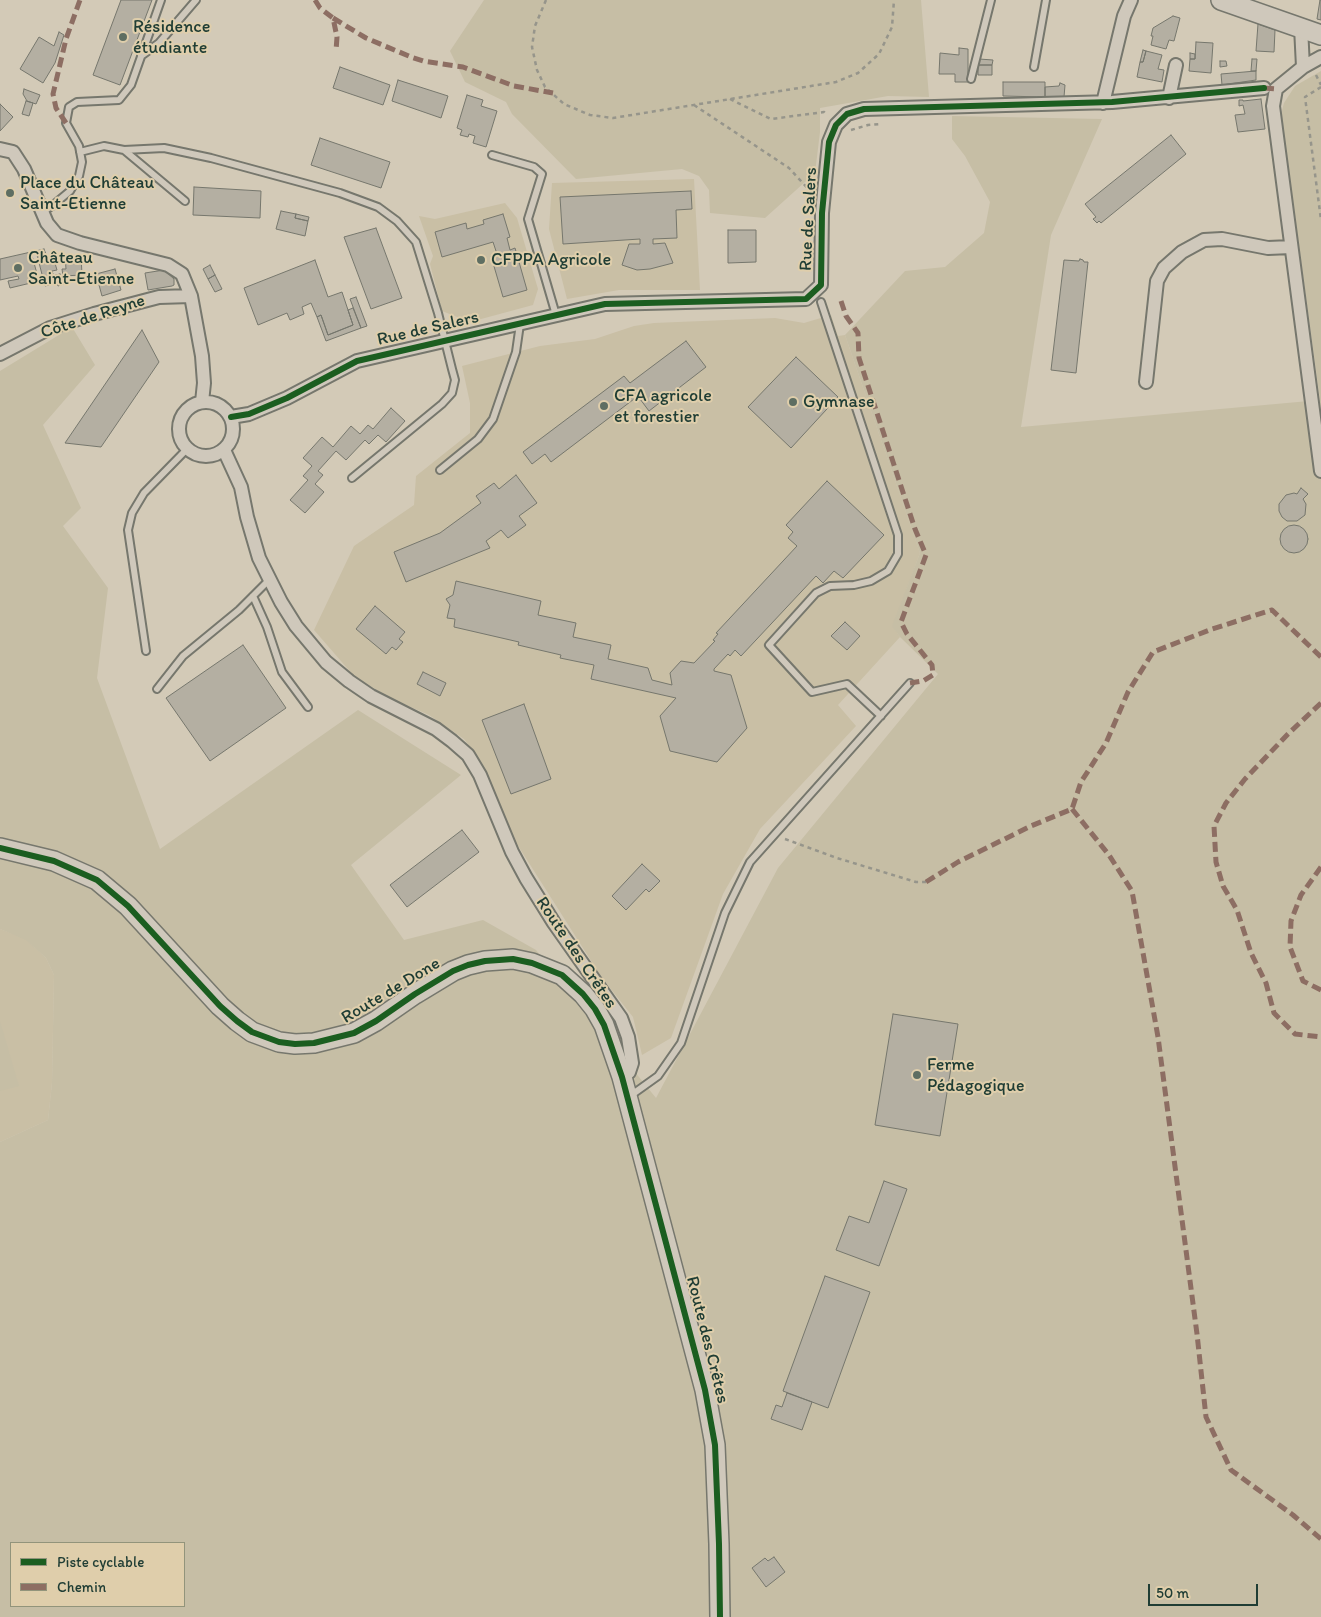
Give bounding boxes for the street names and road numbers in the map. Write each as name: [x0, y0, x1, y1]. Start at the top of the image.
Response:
street label: Rue de Salers: [795, 167, 823, 271]
street label: Côte de Reyne: [38, 290, 148, 344]
street label: Rue de Salers: [375, 307, 481, 351]
street label: Route des Crêtes: [531, 893, 621, 1013]
street label: Route de Done: [338, 953, 444, 1029]
street label: Route des Crêtes: [681, 1274, 733, 1406]

